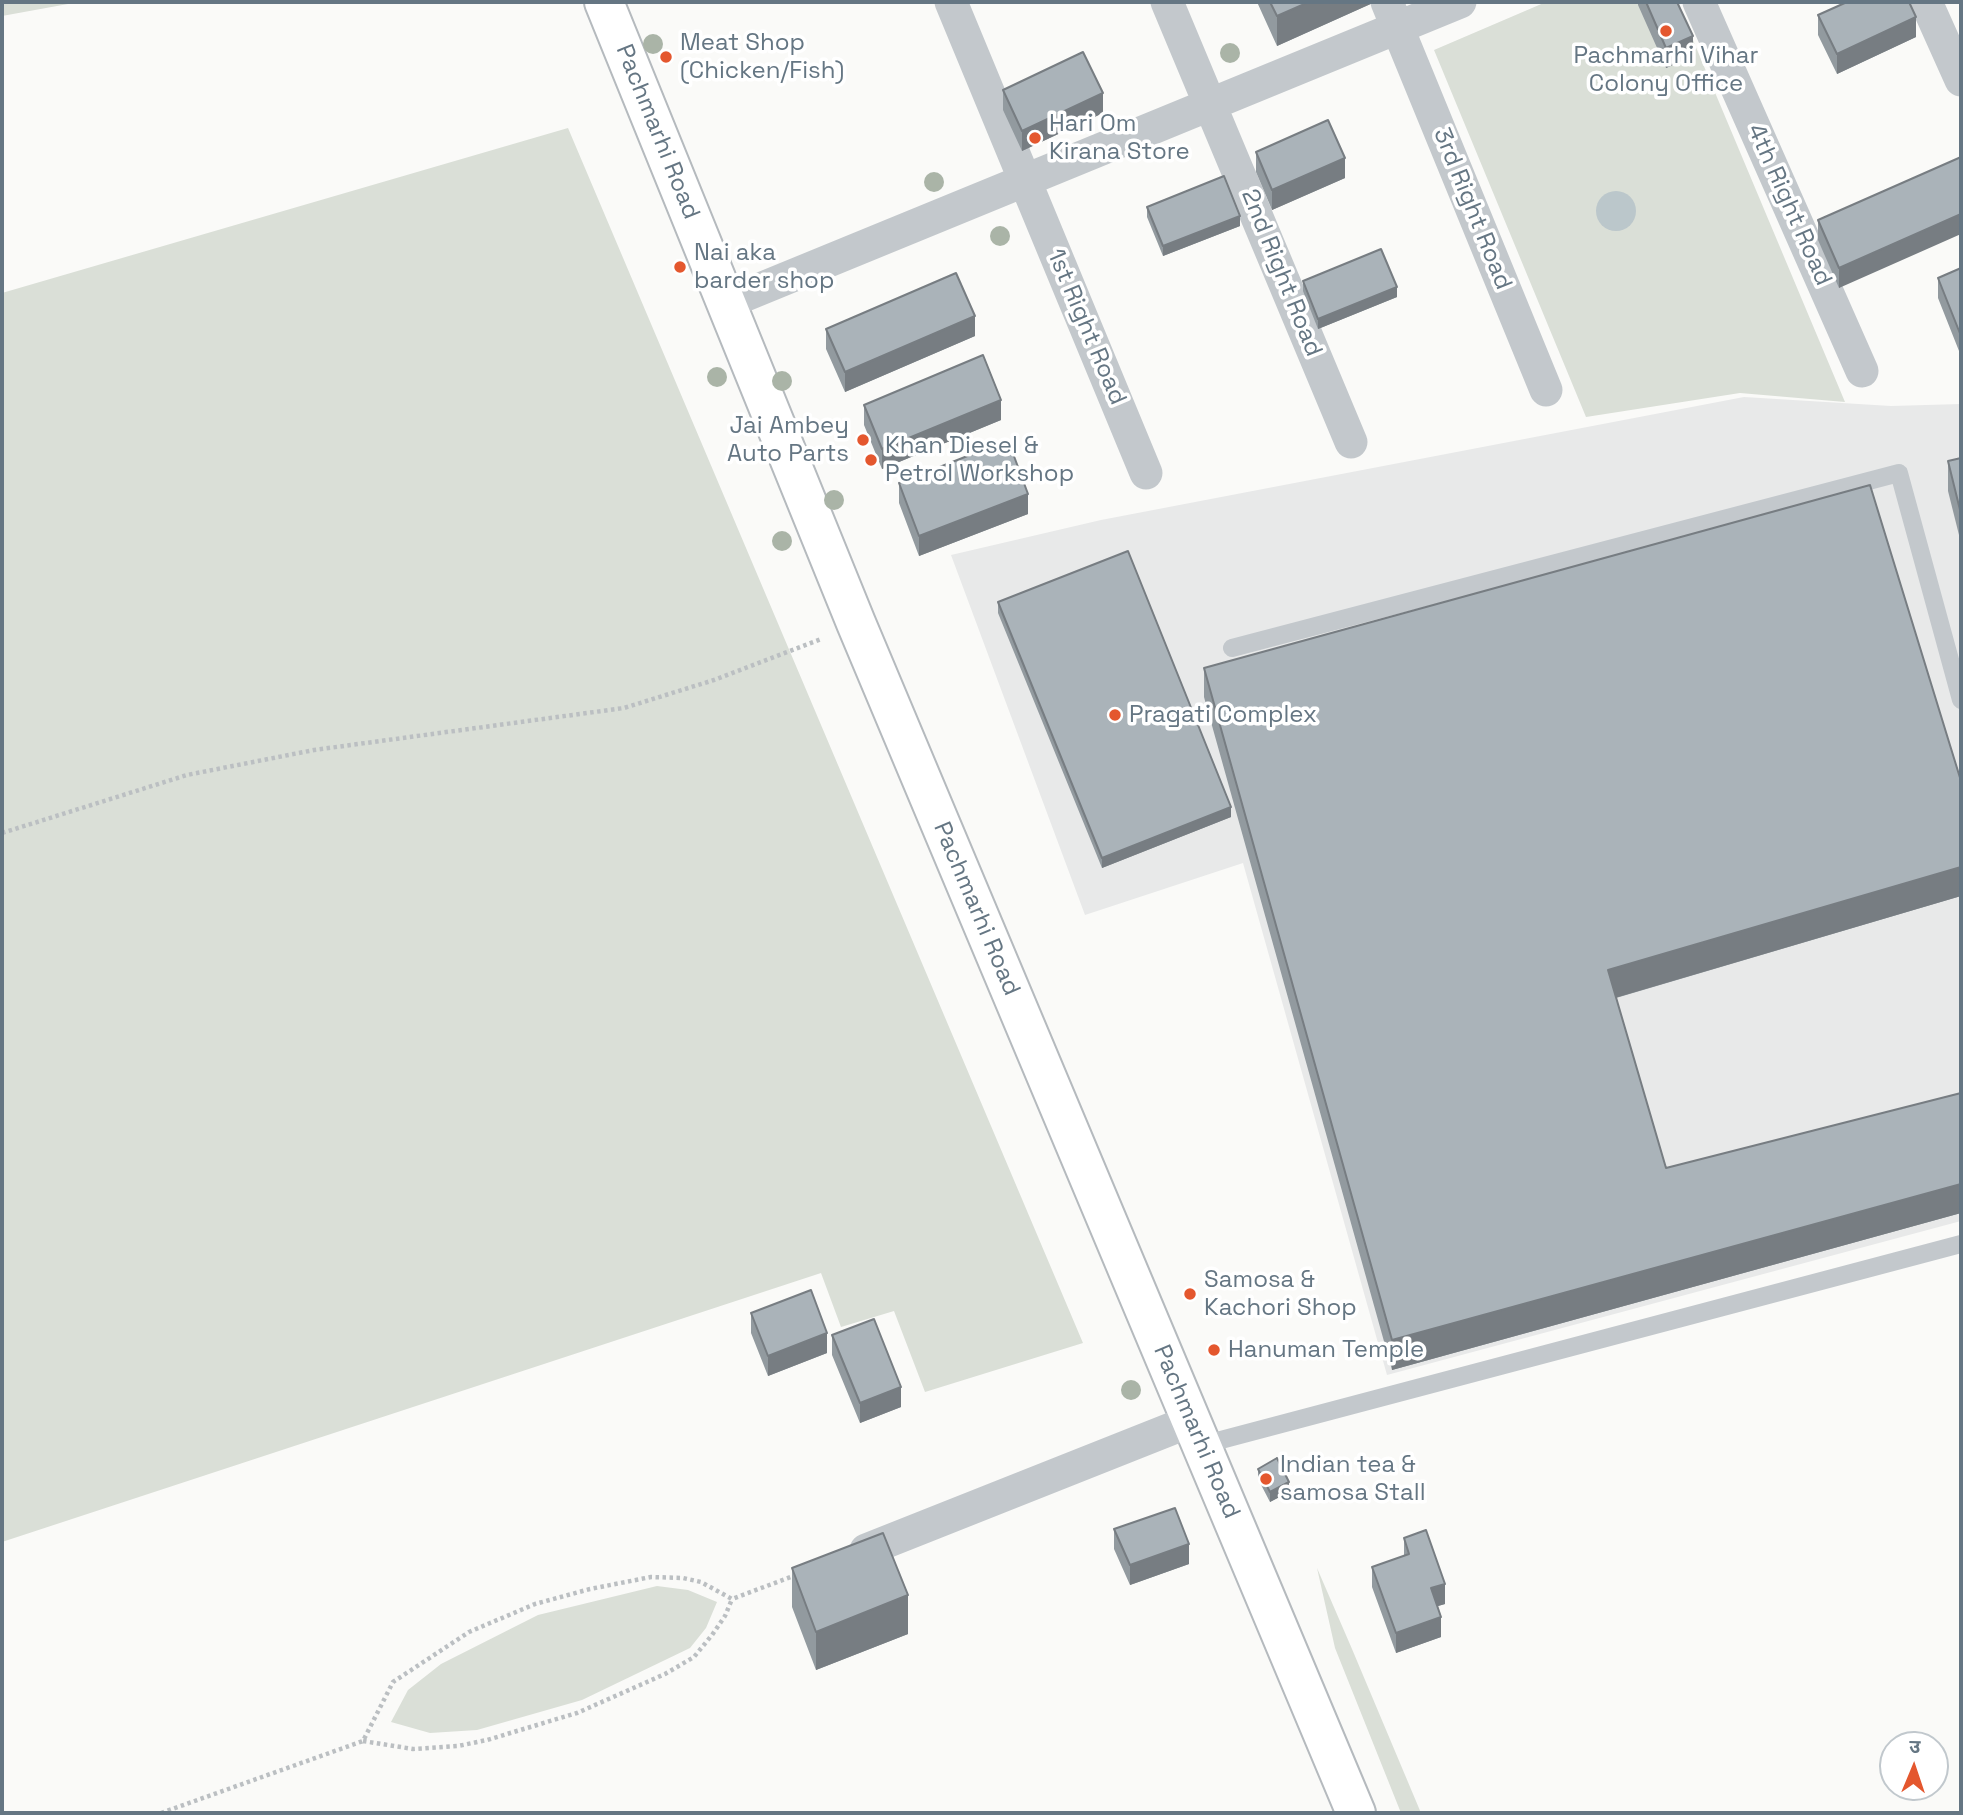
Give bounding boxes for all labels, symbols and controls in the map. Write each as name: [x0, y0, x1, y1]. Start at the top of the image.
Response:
marker: Pachmarhi Vihar Colony Office: [1658, 23, 1674, 39]
place label: Meat Shop (Chicken/Fish): [680, 29, 844, 85]
street label: Pachmarhi Road: [609, 40, 705, 224]
place label: Pachmarhi Vihar Colony Office: [1573, 42, 1759, 98]
marker: Meat Shop (Chicken/Fish): [658, 49, 674, 65]
place label: Hari Om Kirana Store: [1049, 110, 1190, 166]
street label: 4th Right Road: [1740, 120, 1838, 290]
street label: 3rd Right Road: [1426, 124, 1518, 294]
marker: Hari Om Kirana Store: [1027, 130, 1043, 146]
street label: 2nd Right Road: [1234, 185, 1328, 361]
place label: Nai aka barder shop: [694, 239, 834, 295]
street label: 1st Right Road: [1040, 245, 1132, 409]
marker: Nai aka barder shop: [672, 259, 688, 275]
place label: Jai Ambey Auto Parts: [727, 412, 849, 468]
marker: Jai Ambey Auto Parts: [855, 432, 871, 448]
place label: Khan Diesel & Petrol Workshop: [885, 432, 1074, 488]
marker: Khan Diesel & Petrol Workshop: [863, 452, 879, 468]
place label: Pragati Complex: [1129, 701, 1317, 729]
marker: Pragati Complex: [1107, 707, 1123, 723]
street label: Pachmarhi Road: [926, 818, 1026, 1000]
place label: Samosa & Kachori Shop: [1204, 1266, 1357, 1322]
marker: Samosa & Kachori Shop: [1182, 1286, 1198, 1302]
place label: Hanuman Temple: [1228, 1336, 1424, 1364]
street label: Pachmarhi Road: [1146, 1341, 1246, 1523]
marker: Hanuman Temple: [1206, 1342, 1222, 1358]
place label: Indian tea & samosa Stall: [1280, 1451, 1426, 1507]
marker: Indian tea & samosa Stall: [1258, 1471, 1274, 1487]
north arrow: [1879, 1731, 1949, 1801]
text: उ: [1909, 1734, 1921, 1759]

